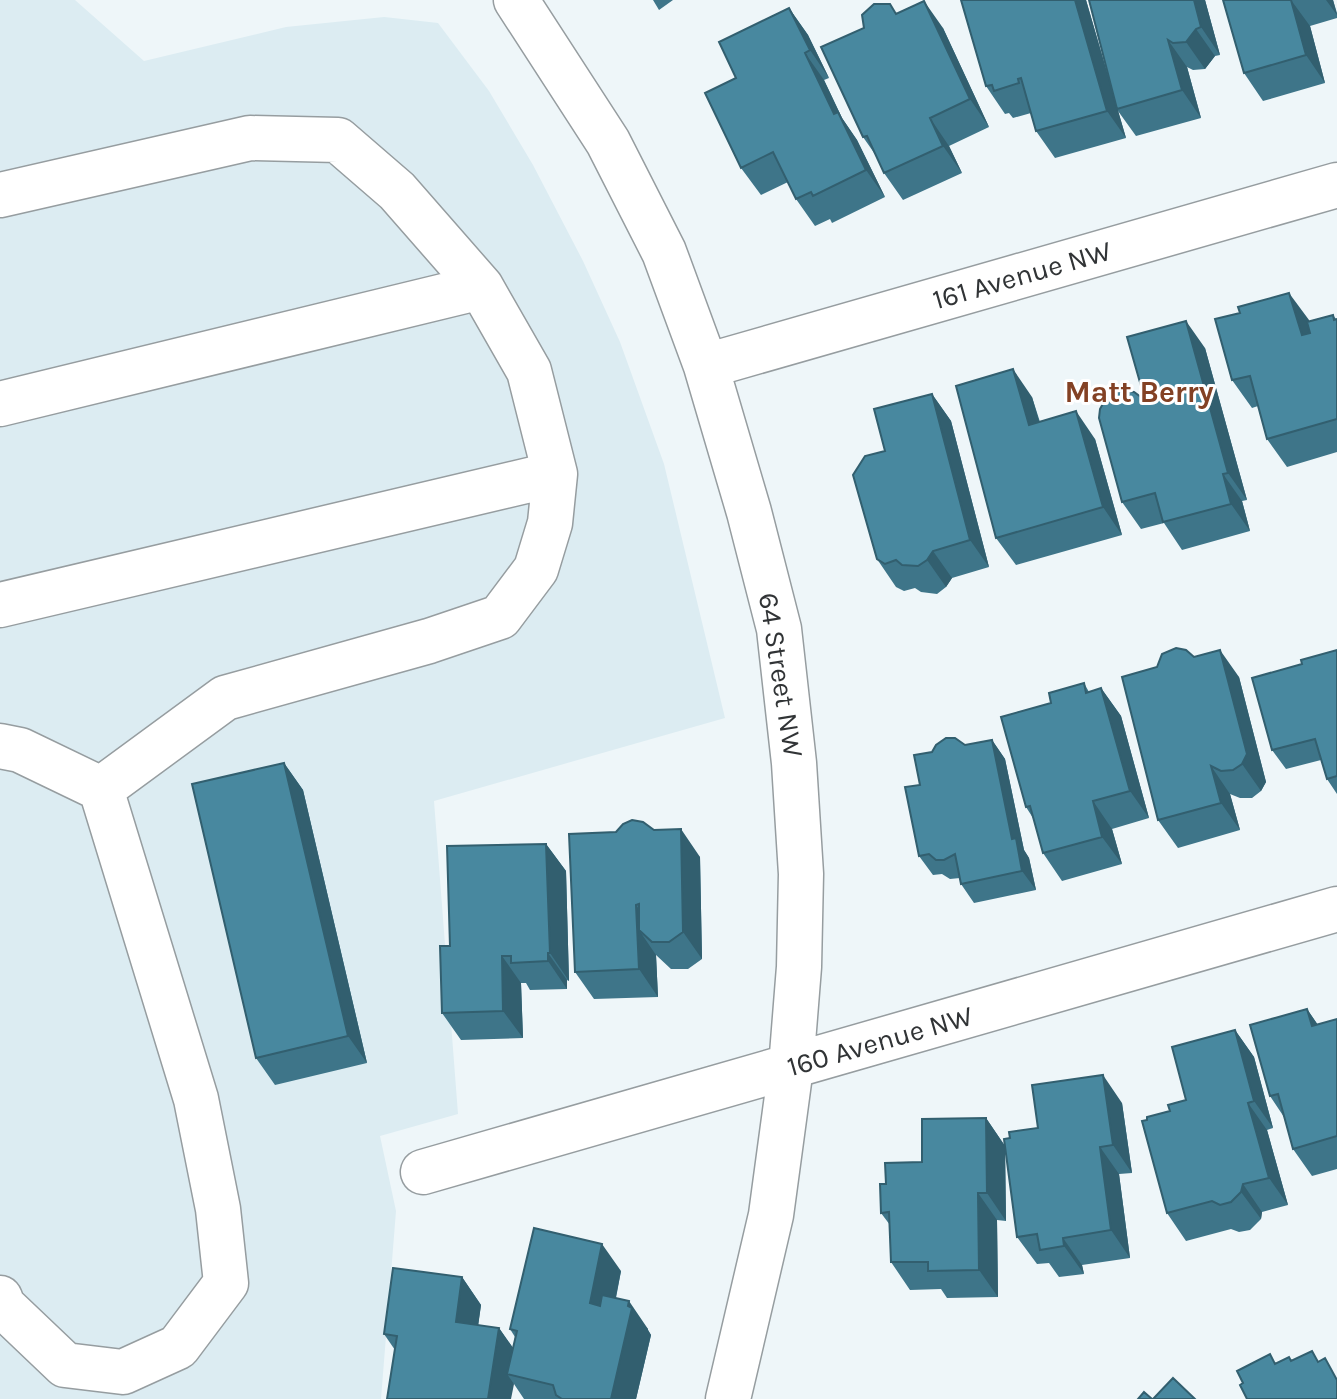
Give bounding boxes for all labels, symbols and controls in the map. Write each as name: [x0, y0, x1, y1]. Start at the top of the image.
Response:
street label: 161 Avenue NW: [929, 234, 1115, 316]
district label: Matt Berry: [1064, 374, 1214, 410]
street label: 64 Street NW: [752, 590, 810, 760]
street label: 160 Avenue NW: [783, 999, 977, 1083]

